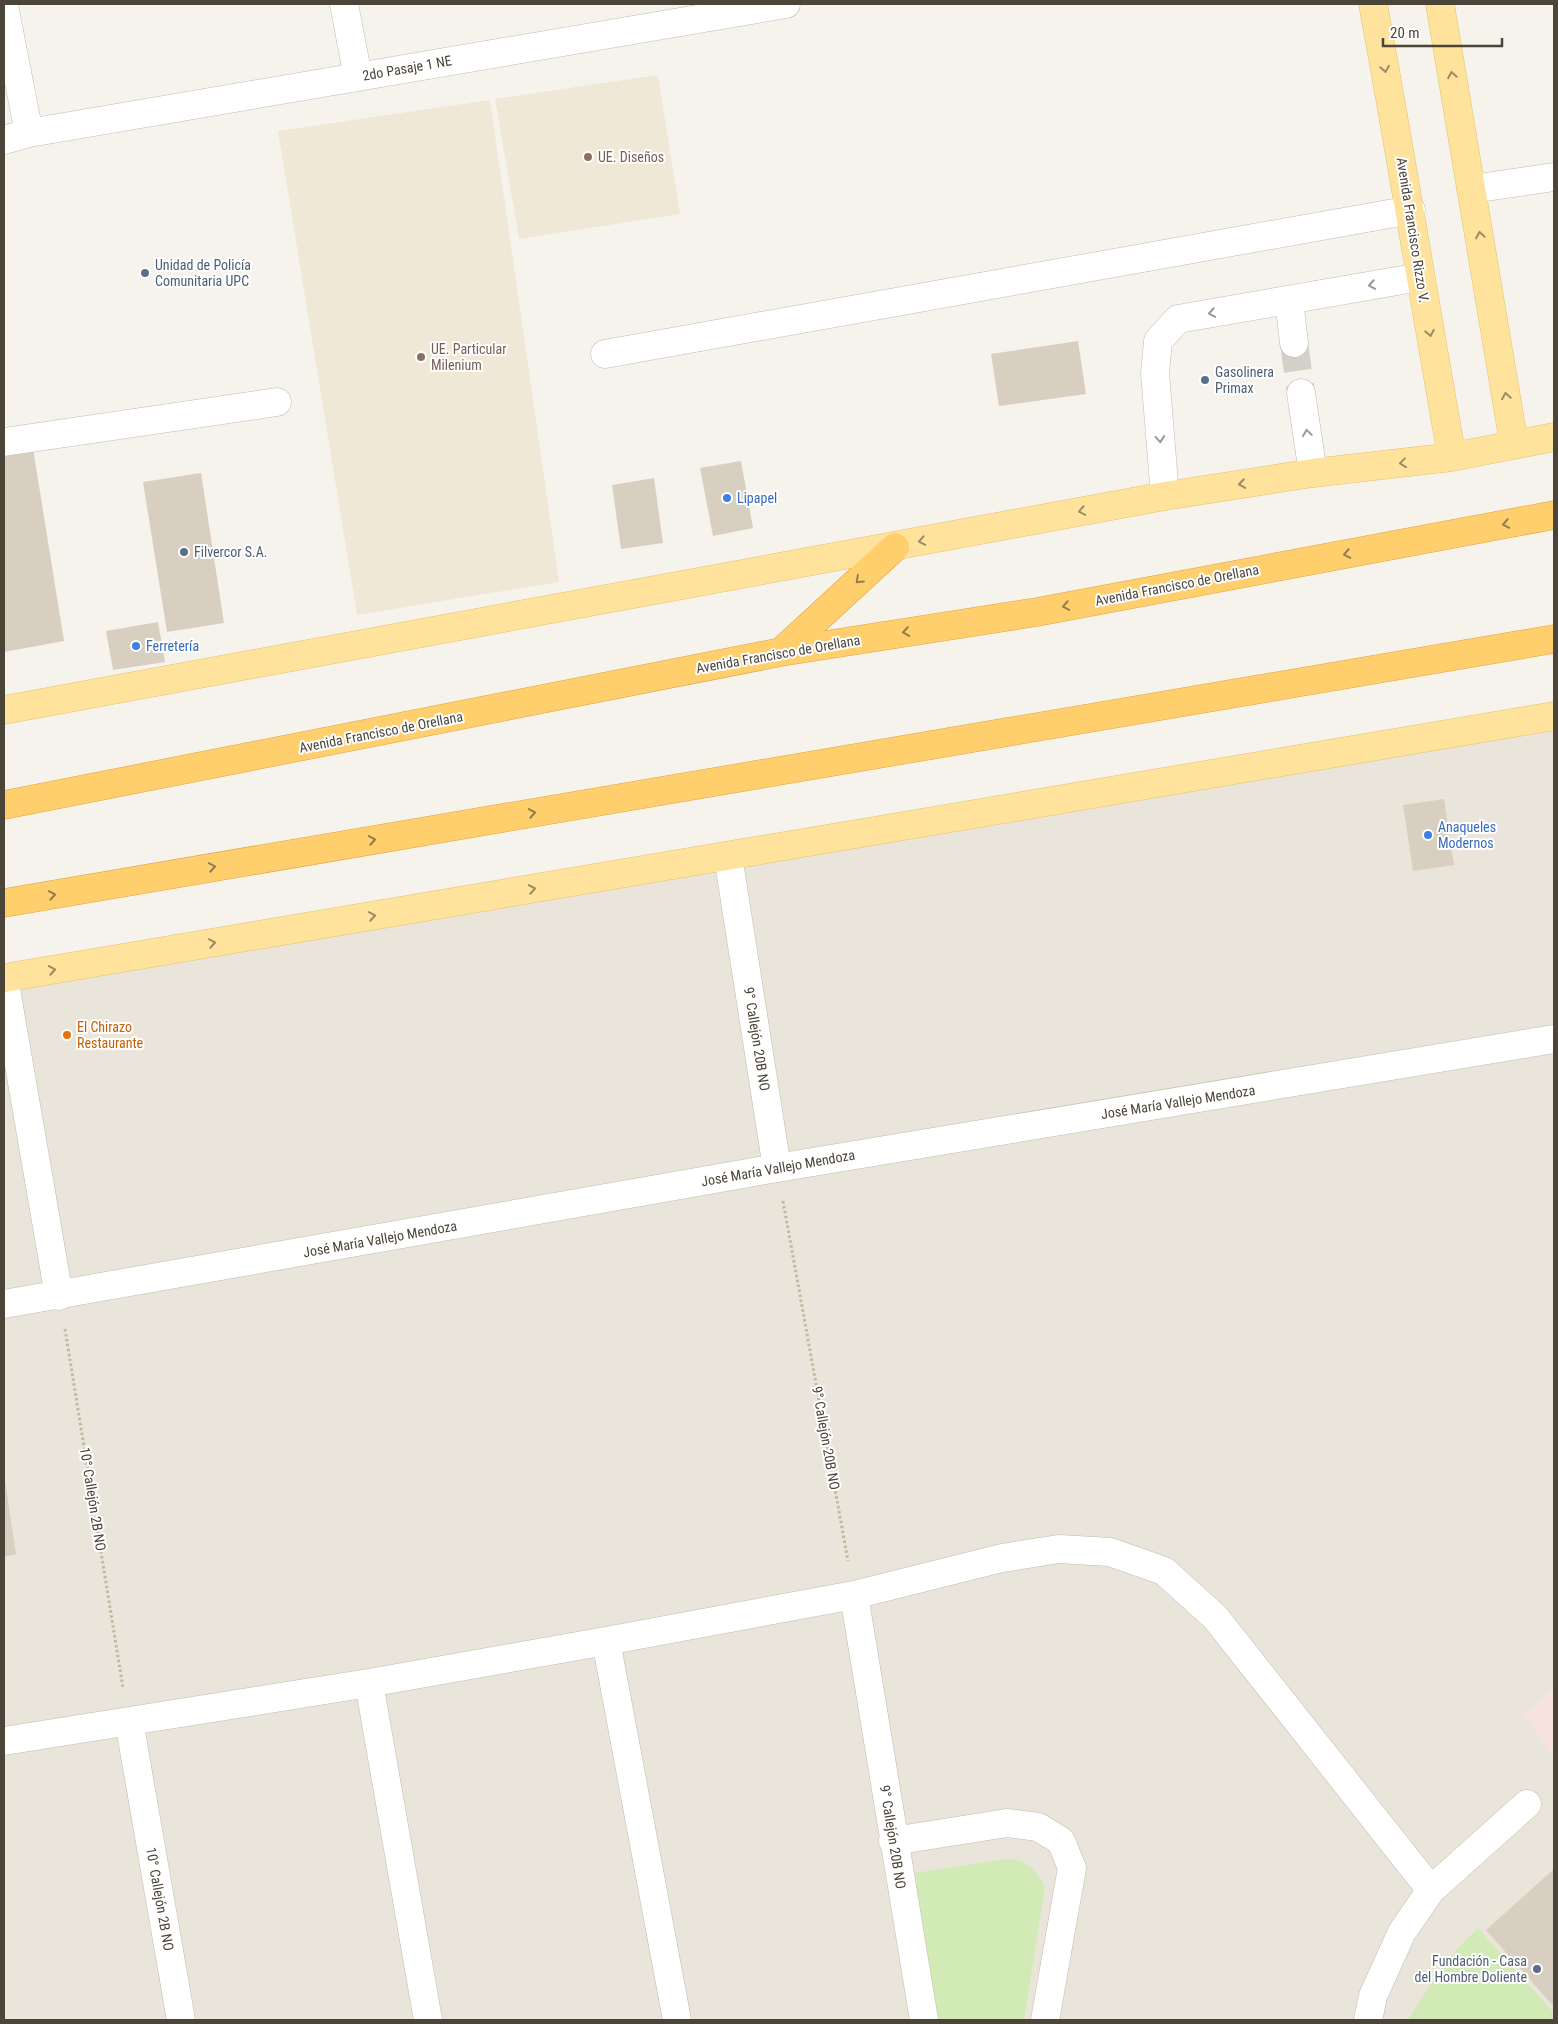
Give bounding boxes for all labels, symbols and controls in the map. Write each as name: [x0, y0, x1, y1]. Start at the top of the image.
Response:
scale bar: [1383, 15, 1502, 47]
text: 20 m: [1390, 24, 1420, 42]
street label: 2do Pasaje 1 NE: [361, 52, 453, 84]
one-way arrow: [1380, 65, 1390, 73]
one-way arrow: [1448, 71, 1458, 80]
place label: UE. Diseños: [598, 149, 664, 165]
marker: UE. Diseños: [582, 151, 594, 163]
street label: Avenida Francisco Rizzo V.: [1394, 156, 1432, 304]
one-way arrow: [1475, 231, 1486, 239]
place label: Unidad de Policía Comunitaria UPC: [155, 257, 251, 289]
marker: Unidad de Policía Comunitaria UPC: [139, 267, 151, 279]
one-way arrow: [1367, 280, 1376, 290]
one-way arrow: [1207, 307, 1216, 317]
one-way arrow: [1424, 328, 1434, 337]
place label: UE. Particular Milenium: [431, 341, 507, 373]
marker: UE. Particular Milenium: [415, 351, 427, 363]
place label: Gasolinera Primax: [1215, 364, 1274, 396]
marker: Gasolinera Primax: [1199, 374, 1211, 386]
one-way arrow: [1502, 391, 1512, 400]
one-way arrow: [1302, 429, 1313, 437]
one-way arrow: [1154, 435, 1165, 443]
one-way arrow: [1399, 457, 1407, 468]
one-way arrow: [1238, 478, 1246, 489]
place label: Lipapel: [737, 490, 777, 506]
marker: Lipapel: [721, 492, 733, 504]
one-way arrow: [1078, 506, 1086, 516]
one-way arrow: [1502, 518, 1511, 528]
one-way arrow: [918, 536, 927, 546]
place label: Filvercor S.A.: [194, 544, 267, 560]
marker: Filvercor S.A.: [178, 546, 190, 558]
one-way arrow: [1342, 548, 1351, 558]
street label: Avenida Francisco de Orellana: [1094, 561, 1260, 609]
one-way arrow: [856, 574, 865, 583]
one-way arrow: [1062, 601, 1071, 611]
one-way arrow: [902, 627, 910, 637]
street label: Avenida Francisco de Orellana: [695, 632, 861, 676]
place label: Ferretería: [146, 638, 199, 654]
marker: Ferretería: [130, 640, 142, 652]
street label: Avenida Francisco de Orellana: [298, 708, 464, 756]
one-way arrow: [528, 808, 537, 818]
place label: Anaqueles Modernos: [1438, 819, 1496, 851]
marker: Anaqueles Modernos: [1422, 829, 1434, 841]
one-way arrow: [368, 836, 377, 846]
one-way arrow: [208, 863, 216, 873]
one-way arrow: [528, 884, 537, 894]
one-way arrow: [47, 890, 56, 900]
one-way arrow: [369, 911, 377, 922]
one-way arrow: [208, 939, 216, 949]
one-way arrow: [47, 966, 56, 976]
street label: 9° Callejón 20B NO: [741, 986, 773, 1092]
place label: El Chirazo Restaurante: [77, 1019, 144, 1051]
marker: El Chirazo Restaurante: [61, 1029, 73, 1041]
street label: José María Vallejo Mendoza: [1100, 1082, 1256, 1122]
street label: José María Vallejo Mendoza: [700, 1147, 856, 1189]
street label: José María Vallejo Mendoza: [302, 1218, 458, 1260]
street label: 9° Callejón 20B NO: [809, 1385, 843, 1491]
street label: 10° Callejón 2B NO: [77, 1446, 109, 1552]
street label: 9° Callejón 20B NO: [877, 1784, 909, 1890]
street label: 10° Callejón 2B NO: [143, 1846, 177, 1952]
place label: Fundación - Casa del Hombre Doliente: [1415, 1953, 1527, 1985]
marker: Fundación - Casa del Hombre Doliente: [1531, 1963, 1543, 1975]

